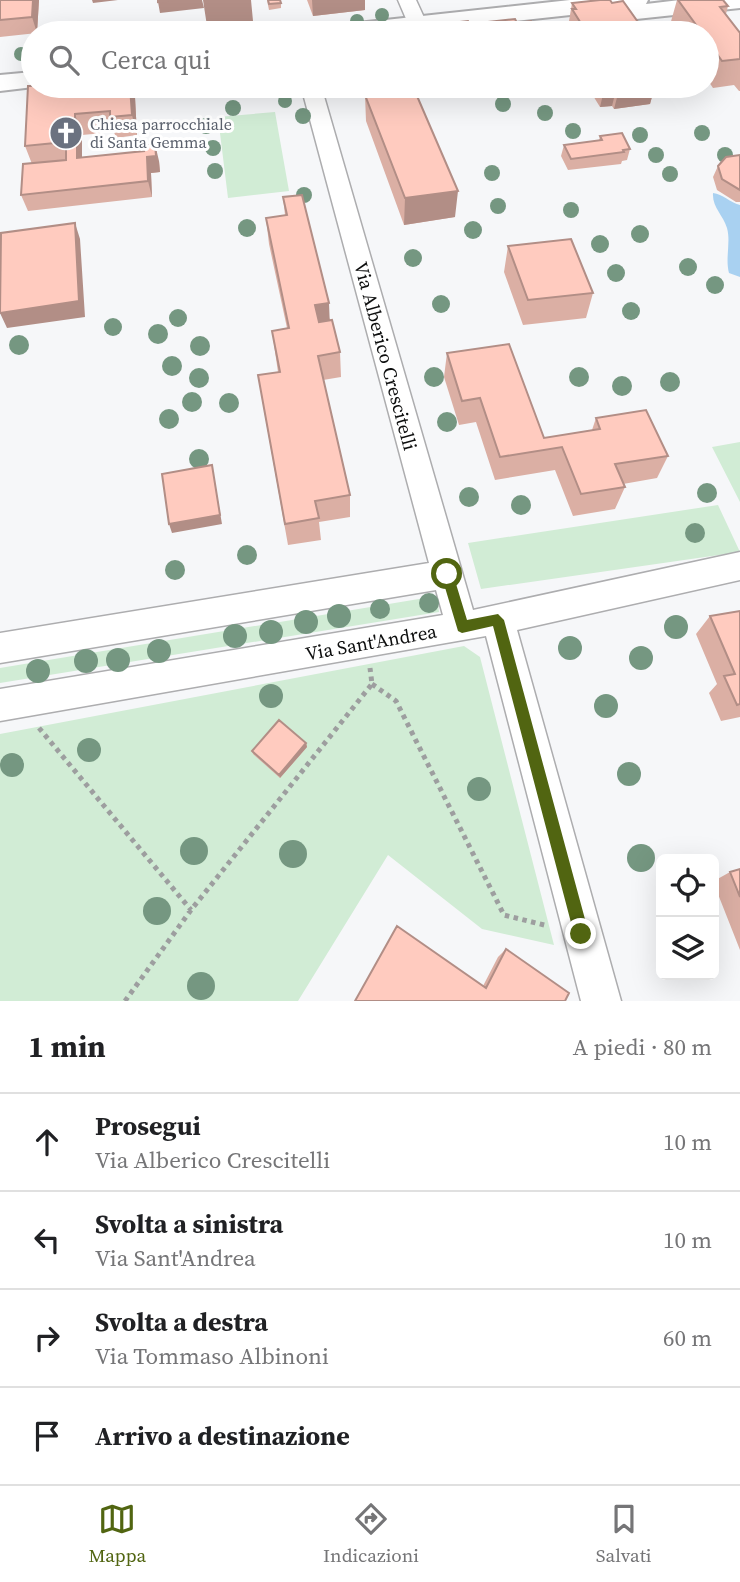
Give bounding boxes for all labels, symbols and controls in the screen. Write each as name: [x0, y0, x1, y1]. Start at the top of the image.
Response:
search box: [21, 21, 719, 98]
icon: search: [45, 41, 83, 79]
text: Cerca qui: [101, 42, 211, 78]
place label: Chiesa parrocchiale di Santa Gemma: [90, 113, 232, 153]
church icon: Chiesa parrocchiale di Santa Gemma: [47, 114, 85, 152]
street label: Via Alberico Crescitelli: [348, 259, 424, 453]
route start: [431, 558, 462, 589]
street label: Via Sant'Andrea: [303, 618, 439, 666]
map controls: [656, 854, 719, 980]
button: locate: [656, 854, 719, 917]
button: layers: [656, 917, 719, 980]
route end: [565, 918, 596, 949]
text: 1 min: [28, 1026, 106, 1067]
text: A piedi · 80 m: [573, 1031, 712, 1063]
text: Prosegui: [95, 1108, 201, 1144]
icon: ahead: [28, 1123, 66, 1161]
text: 10 m: [663, 1126, 712, 1158]
text: Via Alberico Crescitelli: [95, 1144, 330, 1176]
text: Svolta a sinistra: [95, 1206, 283, 1242]
icon: left: [28, 1221, 66, 1259]
text: 10 m: [663, 1224, 712, 1256]
text: Via Sant'Andrea: [95, 1242, 256, 1274]
text: Svolta a destra: [95, 1304, 268, 1340]
icon: right: [28, 1319, 66, 1357]
text: 60 m: [663, 1322, 712, 1354]
text: Via Tommaso Albinoni: [95, 1340, 329, 1372]
icon: arrive: [28, 1417, 66, 1455]
text: Arrivo a destinazione: [95, 1418, 350, 1454]
tab: Mappa: [88, 1500, 146, 1568]
tab: Indicazioni: [323, 1500, 419, 1568]
tab: Salvati: [596, 1500, 652, 1568]

